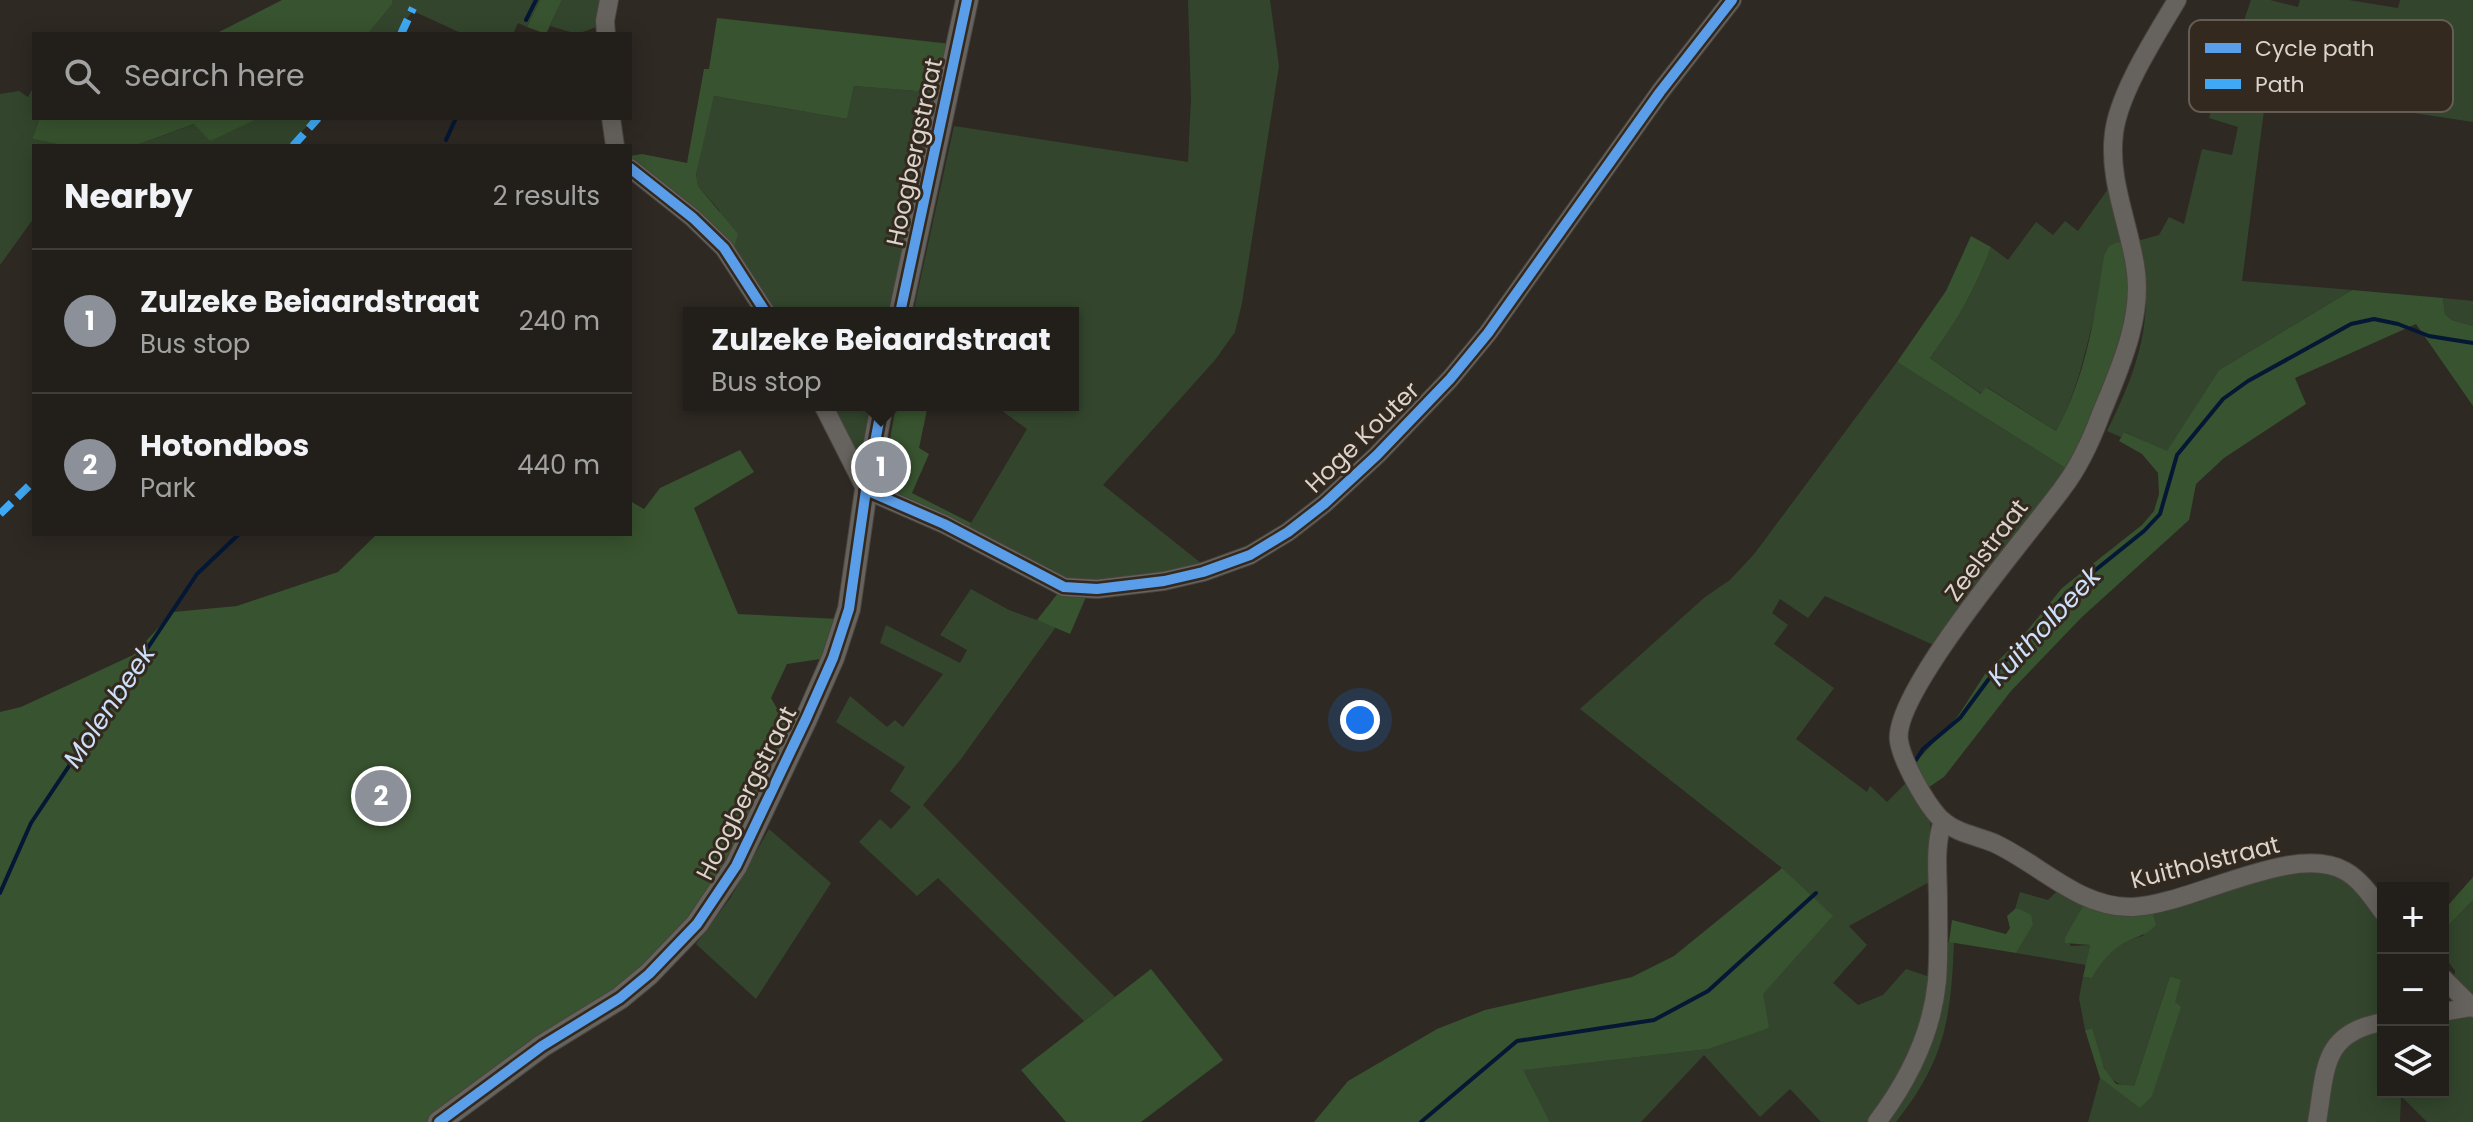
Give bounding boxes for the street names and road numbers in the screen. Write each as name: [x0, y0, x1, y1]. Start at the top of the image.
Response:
street label: Hoogbergstraat: [878, 55, 950, 249]
street label: Hoge Kouter: [1298, 374, 1426, 500]
street label: Zeelstraat: [1937, 492, 2035, 608]
street label: Hoogbergstraat: [688, 700, 804, 886]
street label: Kuitholstraat: [2127, 828, 2283, 896]

